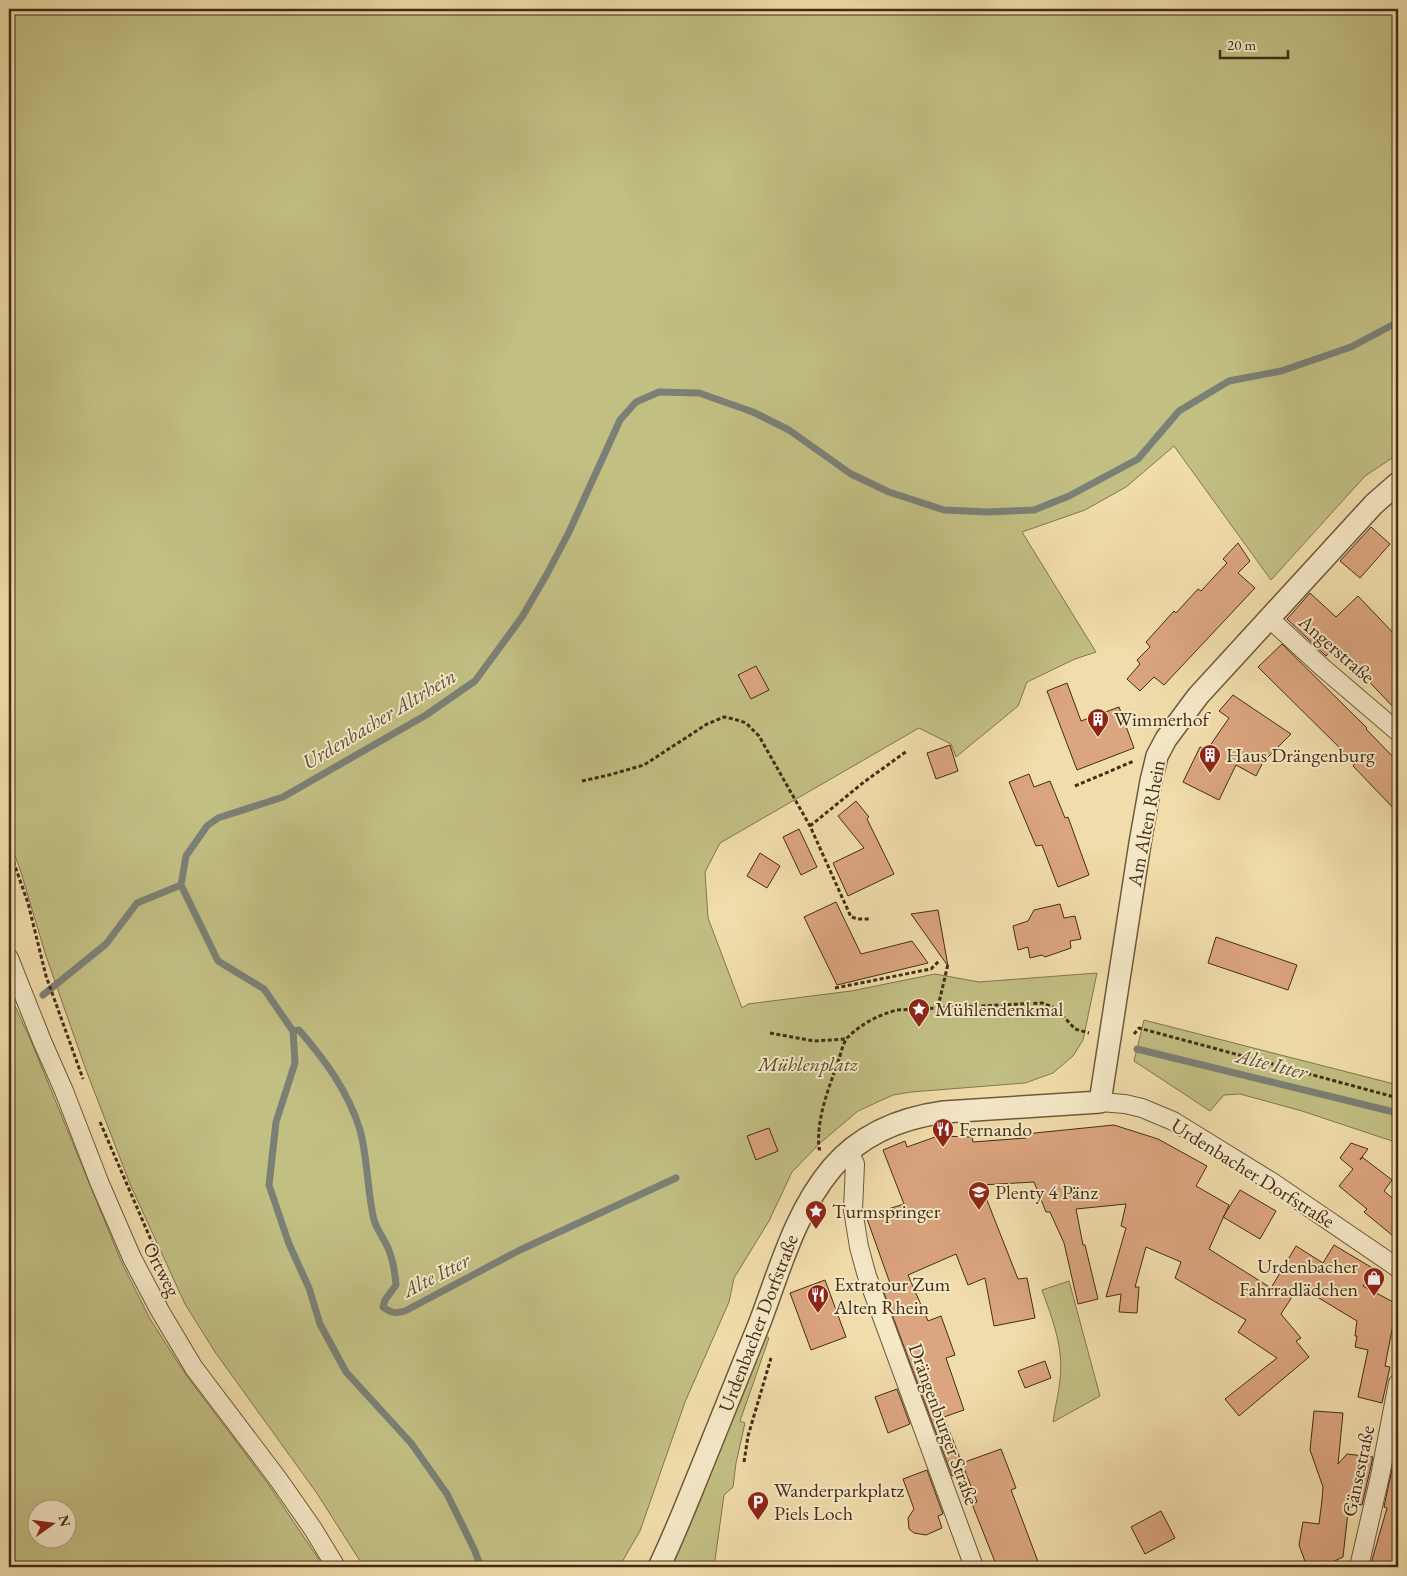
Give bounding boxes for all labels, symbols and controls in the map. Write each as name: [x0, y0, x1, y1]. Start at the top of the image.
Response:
scale bar: [1220, 28, 1287, 60]
text: 20 m: [1227, 35, 1256, 54]
street label: Angerstraße: [1293, 608, 1381, 689]
water label: Urdenbacher Altrhein: [297, 662, 461, 775]
place label: Wimmerhof: [1114, 706, 1212, 732]
building icon: Wimmerhof: [1086, 707, 1110, 738]
place label: Haus Drängenburg: [1226, 742, 1375, 768]
building icon: Haus Drängenburg: [1198, 743, 1222, 774]
street label: Am Alten Rhein: [1121, 757, 1171, 890]
place label: Mühlendenkmal: [935, 996, 1063, 1022]
place icon: Mühlendenkmal: [907, 997, 931, 1028]
water label: Alte Itter: [1232, 1041, 1311, 1086]
park label: Mühlenplatz: [757, 1051, 859, 1077]
street label: Urdenbacher Dorfstraße: [1166, 1112, 1340, 1234]
place label: Fernando: [959, 1116, 1032, 1142]
restaurant icon: Fernando: [931, 1117, 955, 1148]
place label: Plenty 4 Pänz: [995, 1179, 1098, 1205]
school or university icon: Plenty 4 Pänz: [967, 1180, 991, 1211]
place label: Turmspringer: [832, 1198, 941, 1224]
place icon: Turmspringer: [804, 1199, 828, 1230]
street label: Urdenbacher Dorfstraße: [712, 1230, 804, 1415]
street label: Ortweg: [137, 1237, 187, 1301]
water label: Alte Itter: [396, 1246, 475, 1304]
place label: Urdenbacher Fahrradlädchen: [1239, 1253, 1358, 1302]
shop icon: Urdenbacher Fahrradlädchen: [1362, 1266, 1386, 1297]
place label: Extratour Zum Alten Rhein: [833, 1271, 951, 1320]
restaurant icon: Extratour Zum Alten Rhein: [806, 1283, 830, 1314]
street label: Drängenburger Straße: [903, 1340, 985, 1509]
street label: Gänsestraße: [1336, 1423, 1380, 1519]
place label: Wanderparkplatz Piels Loch: [774, 1477, 905, 1526]
parking icon: Wanderparkplatz Piels Loch: [746, 1490, 770, 1521]
north arrow: [28, 1498, 78, 1548]
text: N: [55, 1513, 75, 1529]

